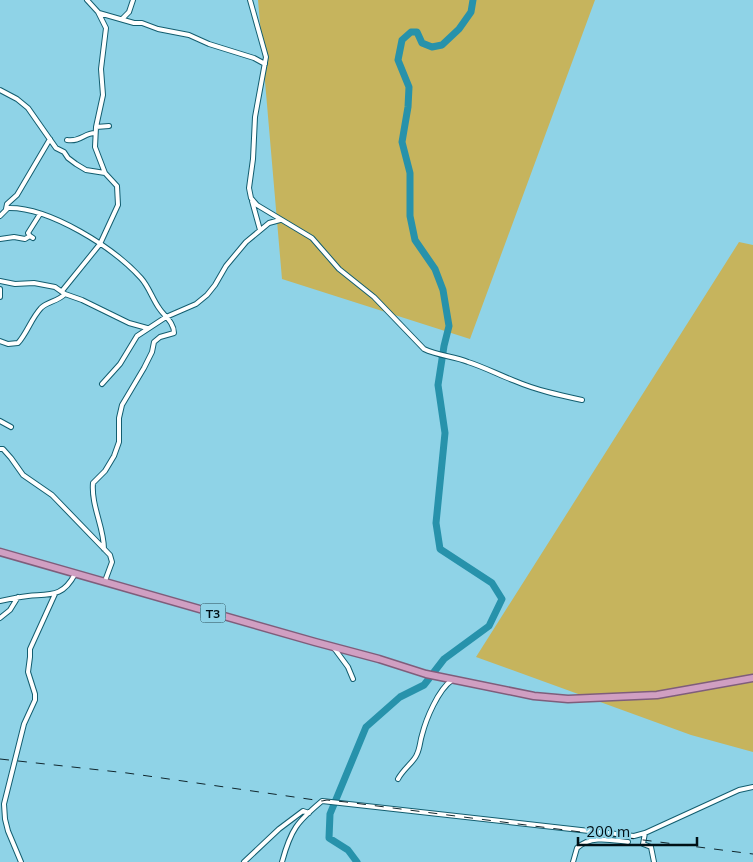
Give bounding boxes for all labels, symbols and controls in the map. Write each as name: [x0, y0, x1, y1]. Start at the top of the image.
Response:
road number: T3: [200, 604, 226, 622]
scale bar: [578, 814, 697, 846]
text: 200 m: [586, 822, 630, 841]

